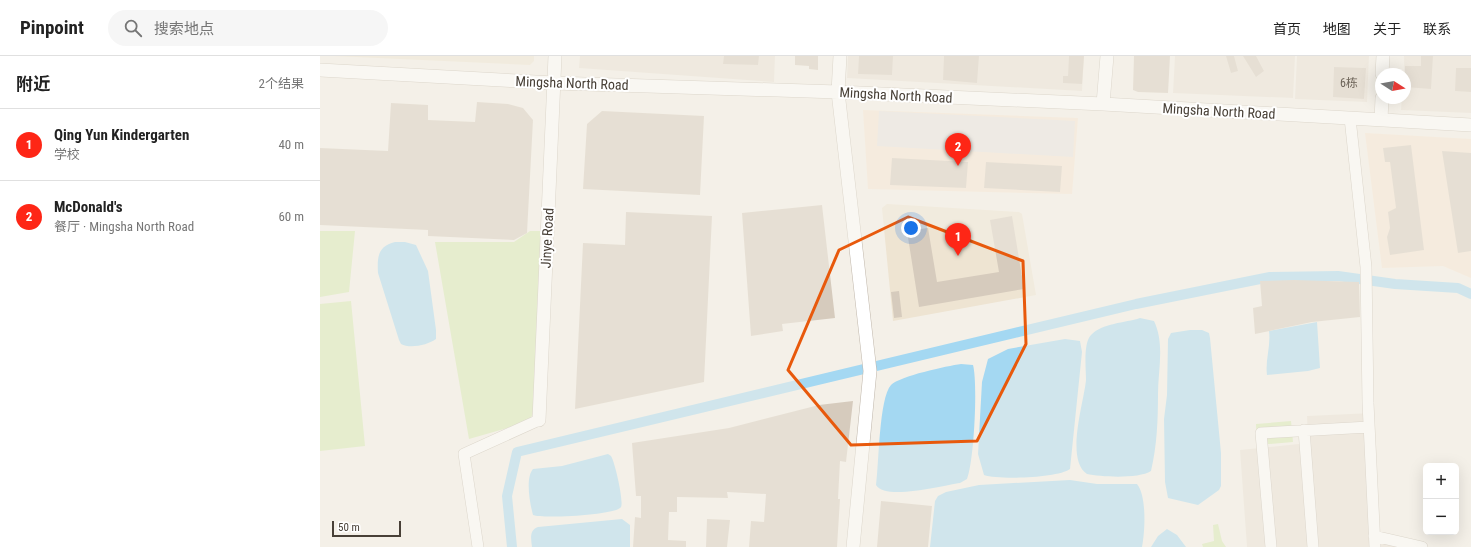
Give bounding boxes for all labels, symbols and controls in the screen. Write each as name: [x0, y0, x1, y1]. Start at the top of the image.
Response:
search box: [108, 10, 388, 46]
text: Pinpoint: [20, 16, 84, 39]
icon: search: [122, 17, 144, 39]
text: 搜索地点: [154, 20, 214, 38]
text: 首页: [1273, 21, 1301, 37]
text: 地图: [1323, 21, 1351, 37]
text: 关于: [1373, 21, 1401, 37]
text: 联系: [1423, 21, 1451, 37]
north arrow: [1375, 68, 1411, 104]
street label: Mingsha North Road: [515, 73, 629, 93]
text: 附近: [16, 74, 50, 94]
text: 2个结果: [259, 76, 304, 91]
house number: 6栋: [1340, 76, 1358, 90]
street label: Mingsha North Road: [839, 84, 953, 106]
street label: Mingsha North Road: [1162, 100, 1276, 122]
text: Qing Yun Kindergarten: [54, 126, 189, 144]
pin: 2: [945, 133, 971, 166]
text: 1: [26, 137, 32, 152]
text: 40 m: [278, 137, 304, 152]
text: 学校: [54, 147, 80, 162]
text: McDonald's: [54, 198, 122, 216]
street label: Jinye Road: [537, 207, 557, 269]
text: 2: [26, 209, 32, 224]
text: 60 m: [278, 209, 304, 224]
your location: [901, 218, 921, 238]
text: 餐厅 · Mingsha North Road: [54, 219, 194, 234]
pin: 1: [945, 223, 971, 256]
map controls: [1423, 463, 1459, 535]
button: +: [1423, 463, 1459, 499]
button: −: [1423, 499, 1459, 535]
scale bar: [332, 519, 401, 538]
text: 50 m: [338, 521, 360, 534]

